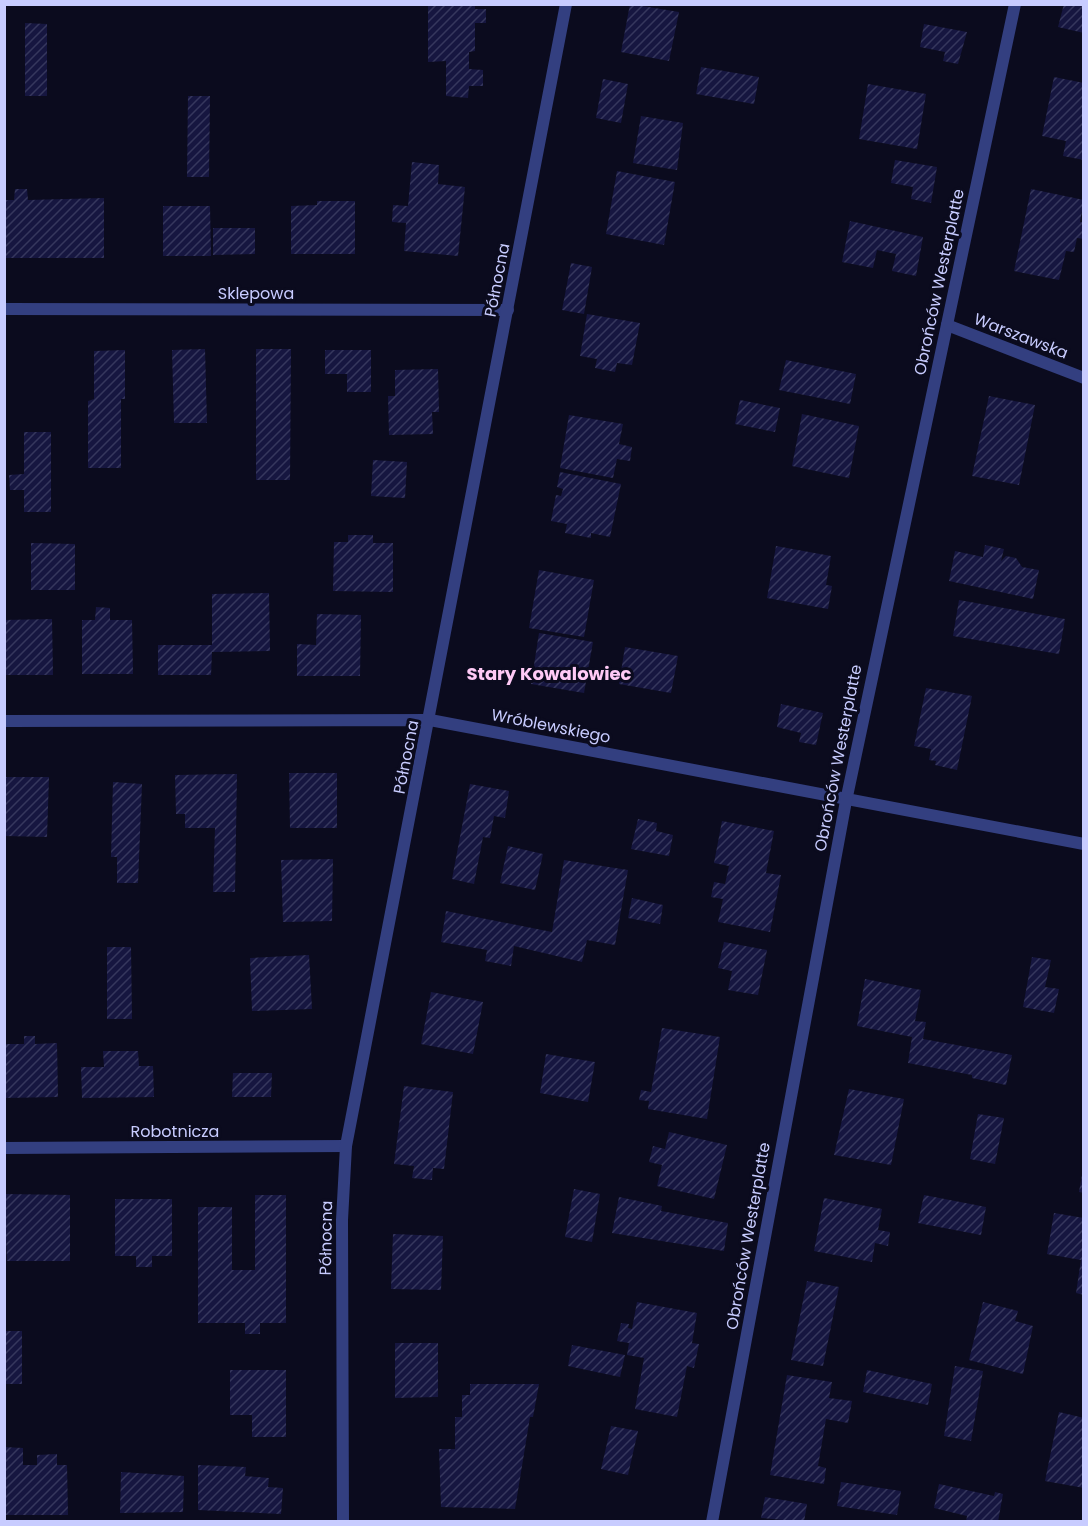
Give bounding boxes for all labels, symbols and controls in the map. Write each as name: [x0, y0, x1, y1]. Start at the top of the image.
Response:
street label: Obrońców Westerplatte: [908, 187, 970, 377]
street label: Północna: [479, 241, 515, 319]
street label: Sklepowa: [218, 282, 294, 305]
street label: Warszawska: [970, 307, 1072, 365]
district label: Stary Kowalowiec: [467, 661, 632, 686]
street label: Obrońców Westerplatte: [809, 663, 867, 853]
street label: Wróblewskiego: [489, 703, 613, 749]
street label: Północna: [388, 718, 424, 796]
street label: Robotnicza: [131, 1120, 219, 1143]
street label: Obrońców Westerplatte: [720, 1140, 776, 1332]
street label: Północna: [314, 1200, 338, 1276]

